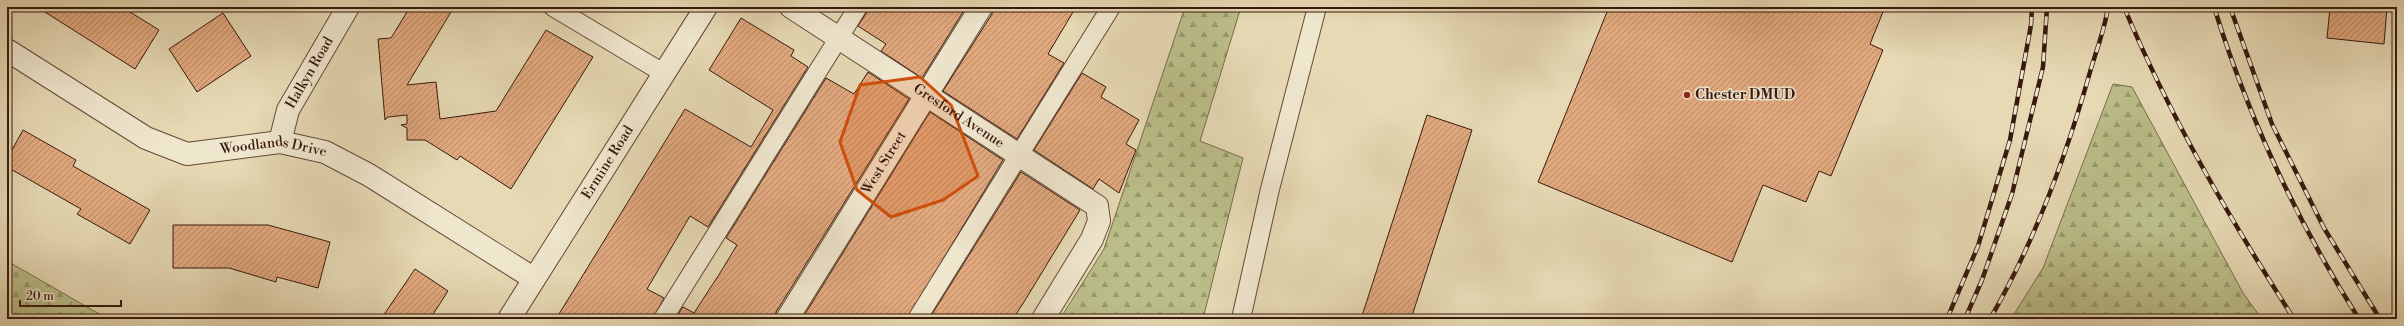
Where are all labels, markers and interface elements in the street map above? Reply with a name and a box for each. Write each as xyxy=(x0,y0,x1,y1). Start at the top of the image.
street label: Halkyn Road xyxy=(282,34,338,112)
street label: Gresford Avenue xyxy=(910,80,1008,152)
place label: Chester DMUD xyxy=(1695,86,1795,104)
marker: Chester DMUD xyxy=(1682,90,1692,100)
street label: Ermine Road xyxy=(578,122,638,203)
street label: West Street xyxy=(857,128,911,199)
street label: Woodlands Drive xyxy=(218,133,328,161)
scale bar xyxy=(20,282,121,308)
text: 20 m xyxy=(26,289,54,304)

